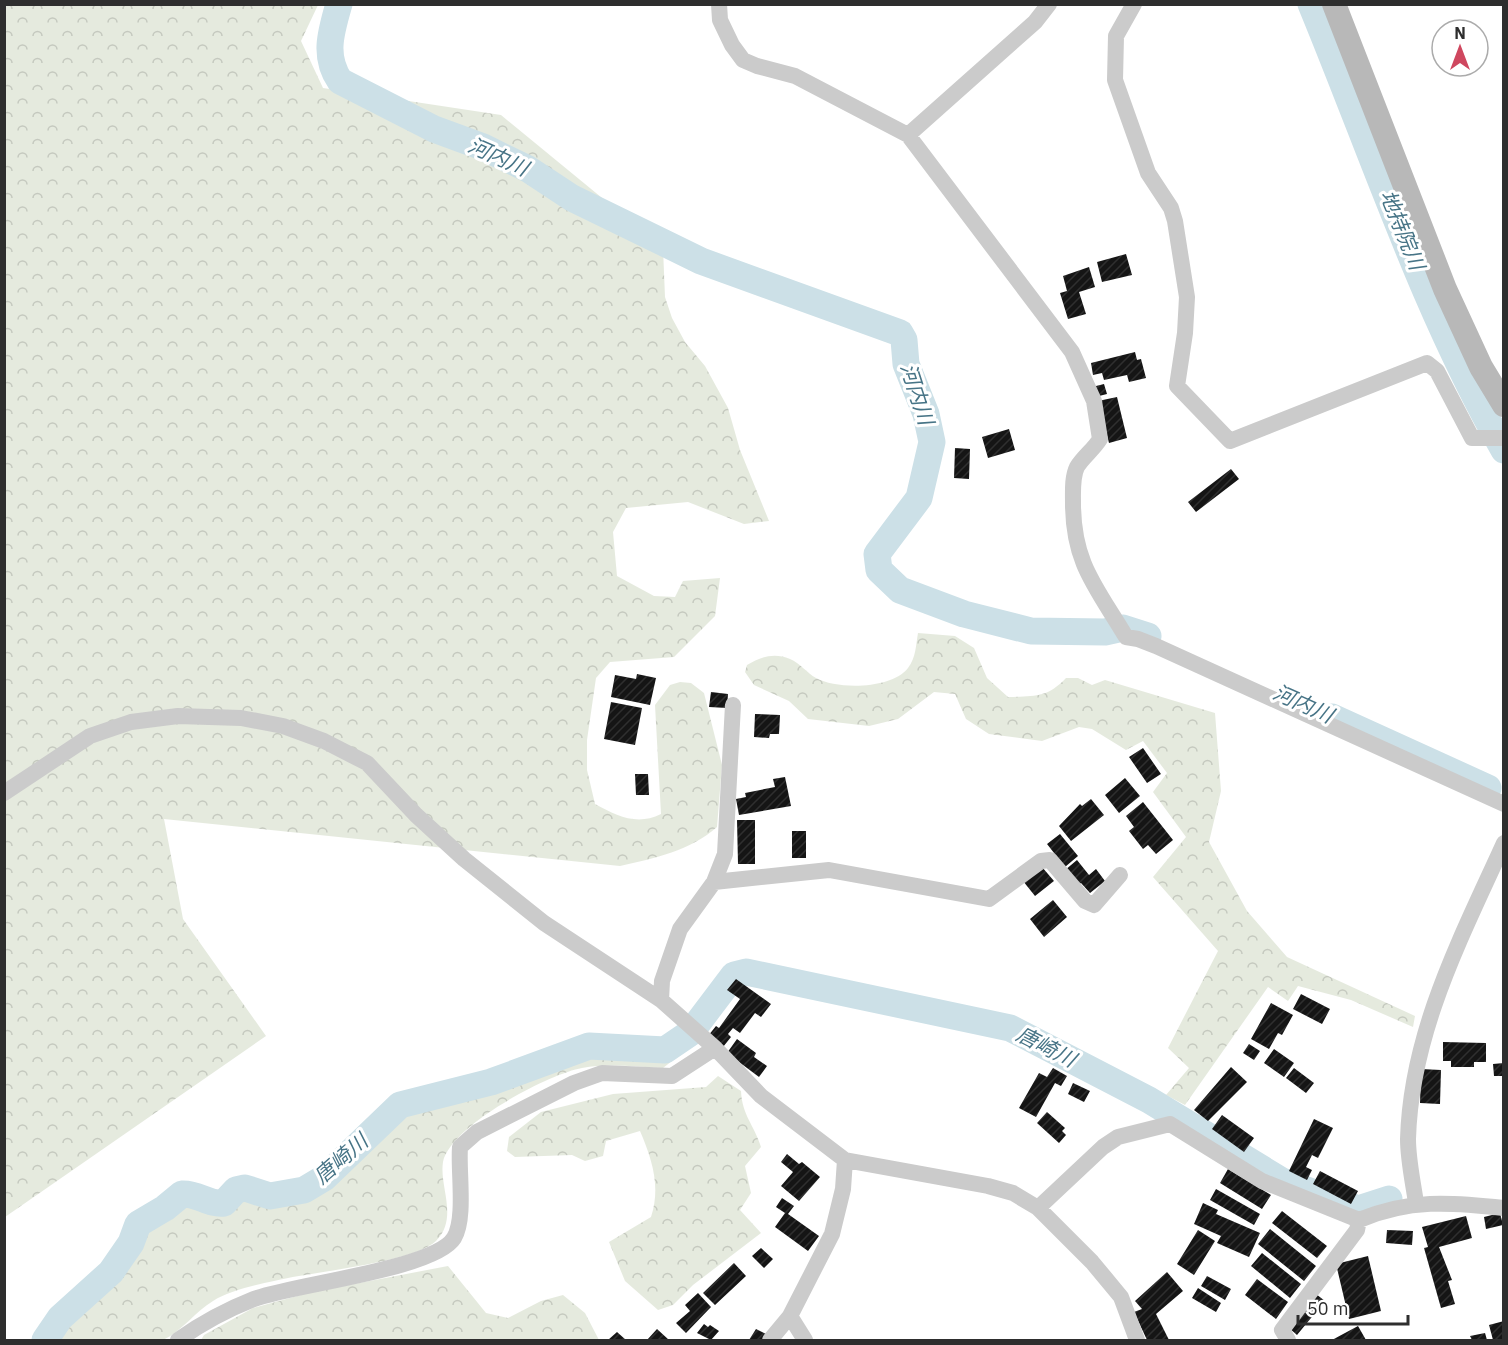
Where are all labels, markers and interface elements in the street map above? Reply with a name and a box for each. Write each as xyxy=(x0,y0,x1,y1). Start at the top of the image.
north arrow xyxy=(1430,18,1490,78)
text: N xyxy=(1454,23,1466,43)
water label: 河内川 xyxy=(464,130,535,183)
water label: 地持院川 xyxy=(1374,185,1432,276)
water label: 河内川 xyxy=(895,359,942,430)
water label: 河内川 xyxy=(1269,677,1340,730)
water label: 唐崎川 xyxy=(1012,1019,1083,1074)
water label: 唐崎川 xyxy=(307,1126,375,1189)
scale bar xyxy=(1298,1288,1408,1326)
text: 50 m xyxy=(1307,1297,1349,1320)

